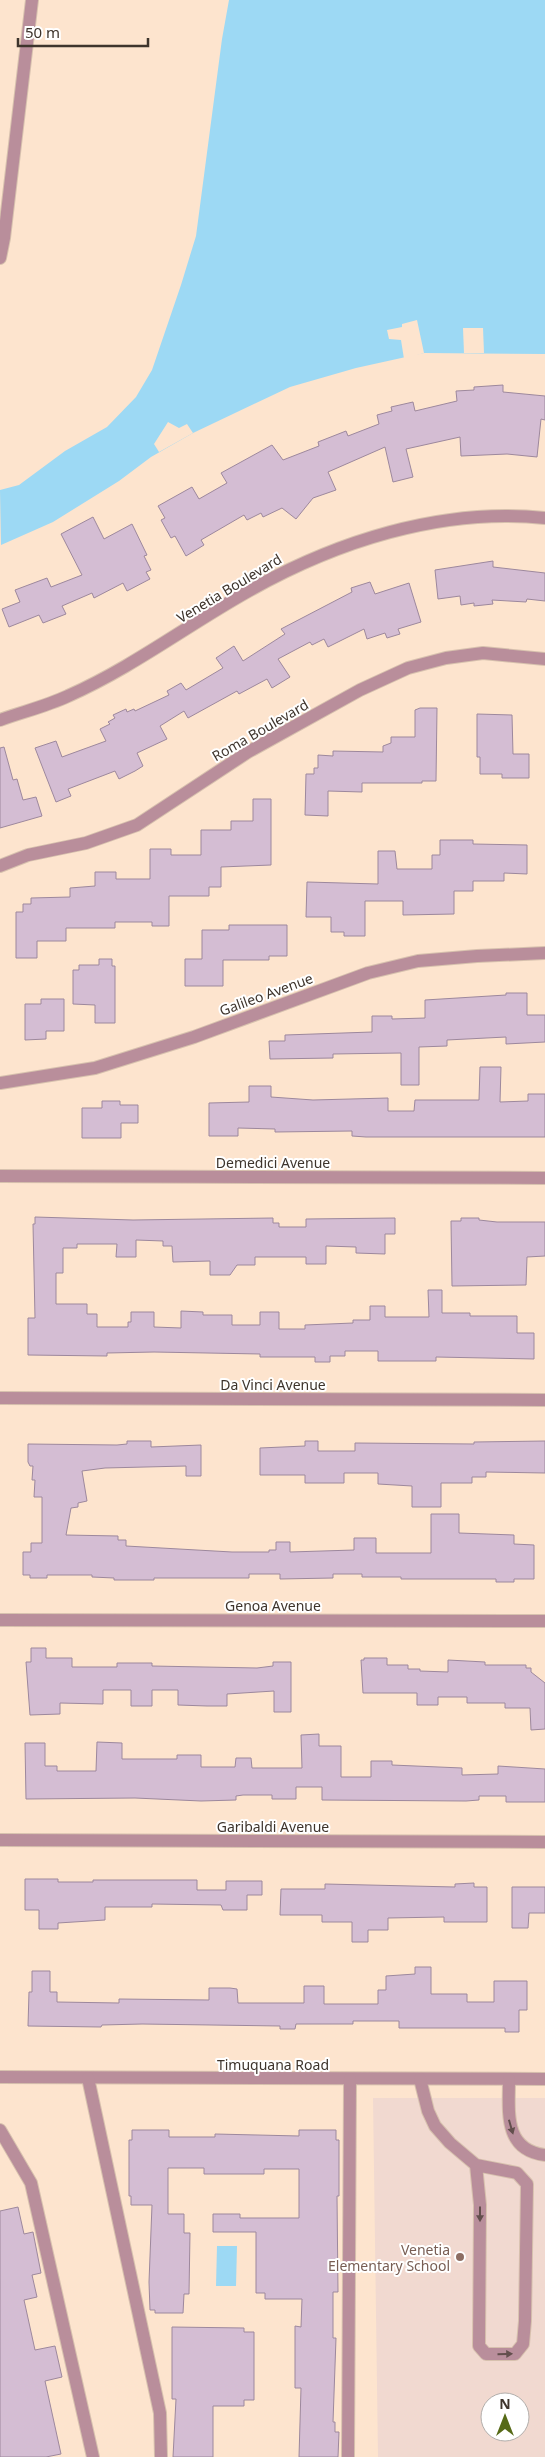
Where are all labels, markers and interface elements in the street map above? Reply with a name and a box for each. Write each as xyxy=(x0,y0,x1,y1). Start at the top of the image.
scale bar xyxy=(18,15,148,47)
text: 50 m xyxy=(25,22,60,42)
street label: Venetia Boulevard xyxy=(173,549,285,627)
street label: Roma Boulevard xyxy=(208,695,312,765)
street label: Galileo Avenue xyxy=(217,968,315,1020)
street label: Demedici Avenue xyxy=(216,1153,330,1172)
street label: Da Vinci Avenue xyxy=(220,1375,326,1394)
street label: Genoa Avenue xyxy=(225,1596,321,1615)
street label: Garibaldi Avenue xyxy=(217,1817,329,1836)
street label: Timuquana Road xyxy=(217,2055,329,2074)
one-way arrow xyxy=(508,2119,516,2134)
one-way arrow xyxy=(476,2206,484,2222)
place label: Venetia Elementary School xyxy=(328,2240,450,2275)
marker: Venetia Elementary School xyxy=(454,2251,466,2263)
one-way arrow xyxy=(498,2350,514,2358)
north arrow xyxy=(480,2392,530,2442)
text: N xyxy=(499,2394,511,2413)

